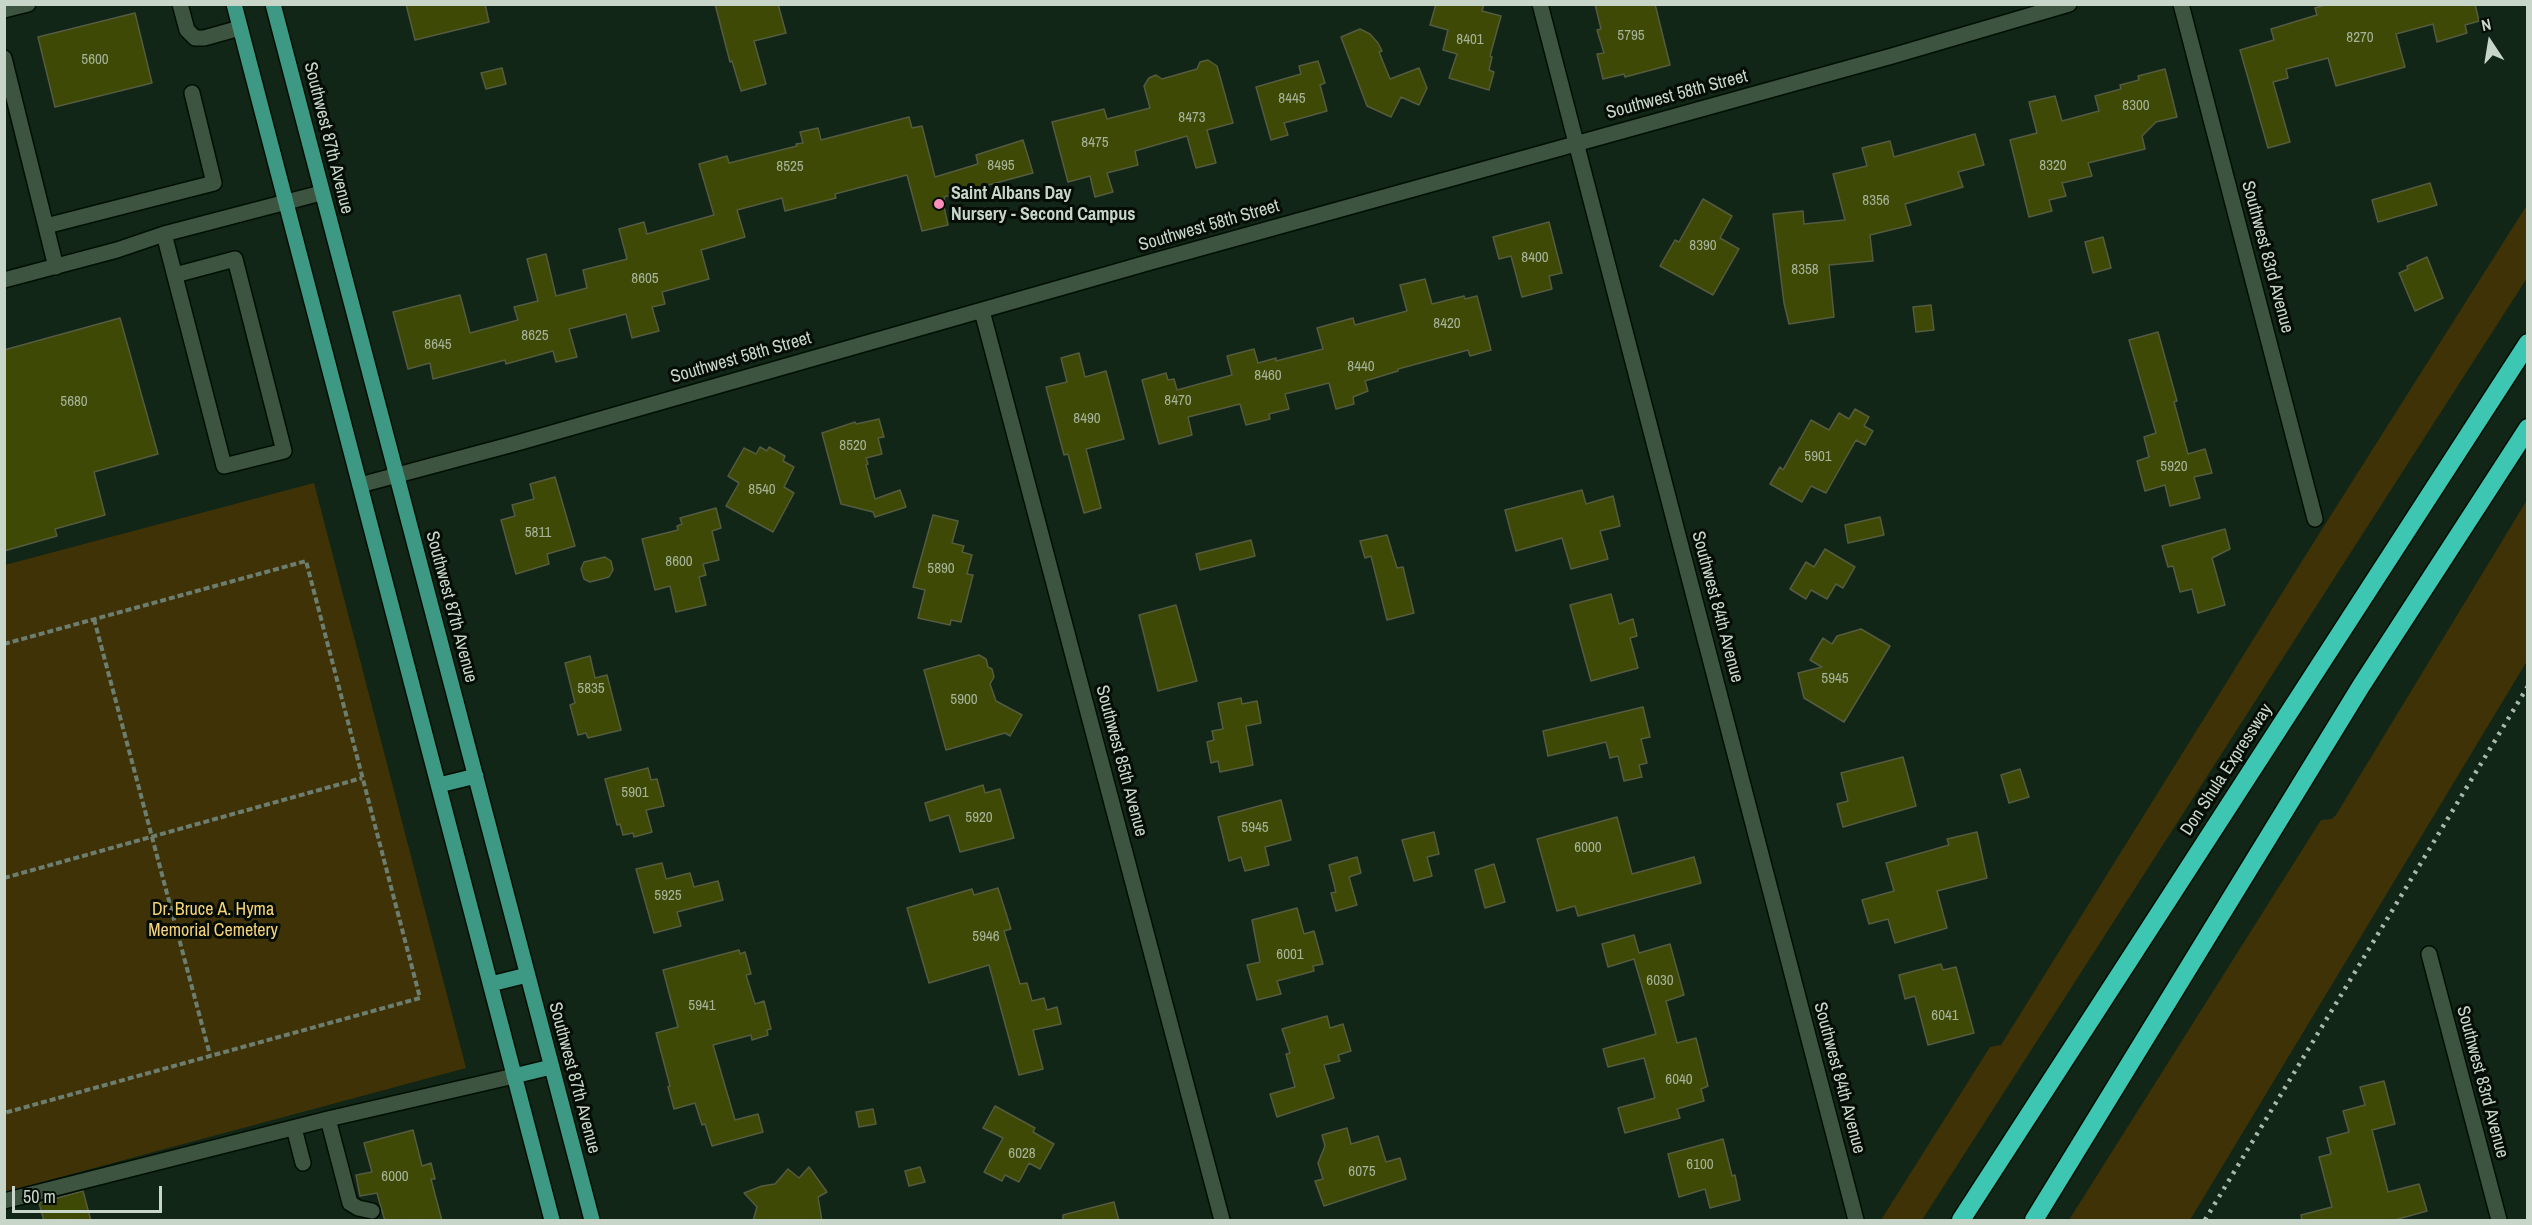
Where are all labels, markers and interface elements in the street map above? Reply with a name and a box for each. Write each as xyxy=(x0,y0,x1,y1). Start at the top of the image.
north arrow xyxy=(2460,12,2520,72)
text: N xyxy=(2479,13,2493,36)
house number: 5795 xyxy=(1617,27,1645,45)
house number: 8270 xyxy=(2346,29,2374,47)
house number: 8401 xyxy=(1456,31,1484,49)
house number: 5600 xyxy=(81,51,109,69)
street label: Southwest 87th Avenue xyxy=(299,60,357,216)
street label: Southwest 58th Street xyxy=(1604,66,1750,124)
house number: 8445 xyxy=(1278,90,1306,108)
house number: 8300 xyxy=(2122,97,2150,115)
house number: 8473 xyxy=(1178,109,1206,127)
house number: 8475 xyxy=(1081,134,1109,152)
house number: 8495 xyxy=(987,157,1015,175)
house number: 8320 xyxy=(2039,157,2067,175)
house number: 8525 xyxy=(776,158,804,176)
street label: Southwest 83rd Avenue xyxy=(2236,179,2298,335)
place label: Saint Albans Day Nursery - Second Campus xyxy=(951,183,1136,226)
house number: 8356 xyxy=(1862,192,1890,210)
street label: Southwest 58th Street xyxy=(1136,196,1282,256)
marker: Saint Albans Day Nursery - Second Campus xyxy=(932,197,946,211)
house number: 8390 xyxy=(1689,237,1717,255)
house number: 8400 xyxy=(1521,249,1549,267)
house number: 8358 xyxy=(1791,261,1819,279)
house number: 8605 xyxy=(631,270,659,288)
house number: 8420 xyxy=(1433,315,1461,333)
house number: 8625 xyxy=(521,327,549,345)
street label: Southwest 58th Street xyxy=(668,328,814,388)
house number: 8645 xyxy=(424,336,452,354)
house number: 8440 xyxy=(1347,358,1375,376)
house number: 8460 xyxy=(1254,367,1282,385)
house number: 8470 xyxy=(1164,392,1192,410)
house number: 5680 xyxy=(60,393,88,411)
house number: 8490 xyxy=(1073,410,1101,428)
house number: 8520 xyxy=(839,437,867,455)
house number: 5901 xyxy=(1804,448,1832,466)
house number: 5920 xyxy=(2160,458,2188,476)
house number: 8540 xyxy=(748,481,776,499)
house number: 5811 xyxy=(525,524,551,542)
street label: Southwest 87th Avenue xyxy=(420,529,482,685)
street label: Southwest 84th Avenue xyxy=(1686,529,1748,685)
house number: 8600 xyxy=(665,553,693,571)
house number: 5890 xyxy=(927,560,955,578)
house number: 5945 xyxy=(1821,670,1849,688)
house number: 5835 xyxy=(577,680,605,698)
street label: Southwest 85th Avenue xyxy=(1090,683,1152,839)
house number: 5900 xyxy=(950,691,978,709)
street label: Don Shula Expressway xyxy=(2176,700,2278,840)
house number: 5901 xyxy=(621,784,649,802)
house number: 5920 xyxy=(965,809,993,827)
house number: 5945 xyxy=(1241,819,1269,837)
house number: 6000 xyxy=(1574,839,1602,857)
house number: 5925 xyxy=(654,887,682,905)
park label: Dr. Bruce A. Hyma Memorial Cemetery xyxy=(148,899,278,942)
house number: 5946 xyxy=(972,928,1000,946)
house number: 6001 xyxy=(1276,946,1304,964)
house number: 6030 xyxy=(1646,972,1674,990)
house number: 5941 xyxy=(688,997,716,1015)
street label: Southwest 87th Avenue xyxy=(543,1000,605,1156)
street label: Southwest 84th Avenue xyxy=(1808,1000,1870,1156)
street label: Southwest 83rd Avenue xyxy=(2451,1004,2513,1160)
house number: 6041 xyxy=(1931,1007,1959,1025)
house number: 6040 xyxy=(1665,1071,1693,1089)
house number: 6028 xyxy=(1008,1145,1036,1163)
house number: 6100 xyxy=(1686,1156,1714,1174)
house number: 6075 xyxy=(1348,1163,1376,1181)
house number: 6000 xyxy=(381,1168,409,1186)
scale bar xyxy=(15,1174,165,1212)
text: 50 m xyxy=(23,1184,56,1209)

